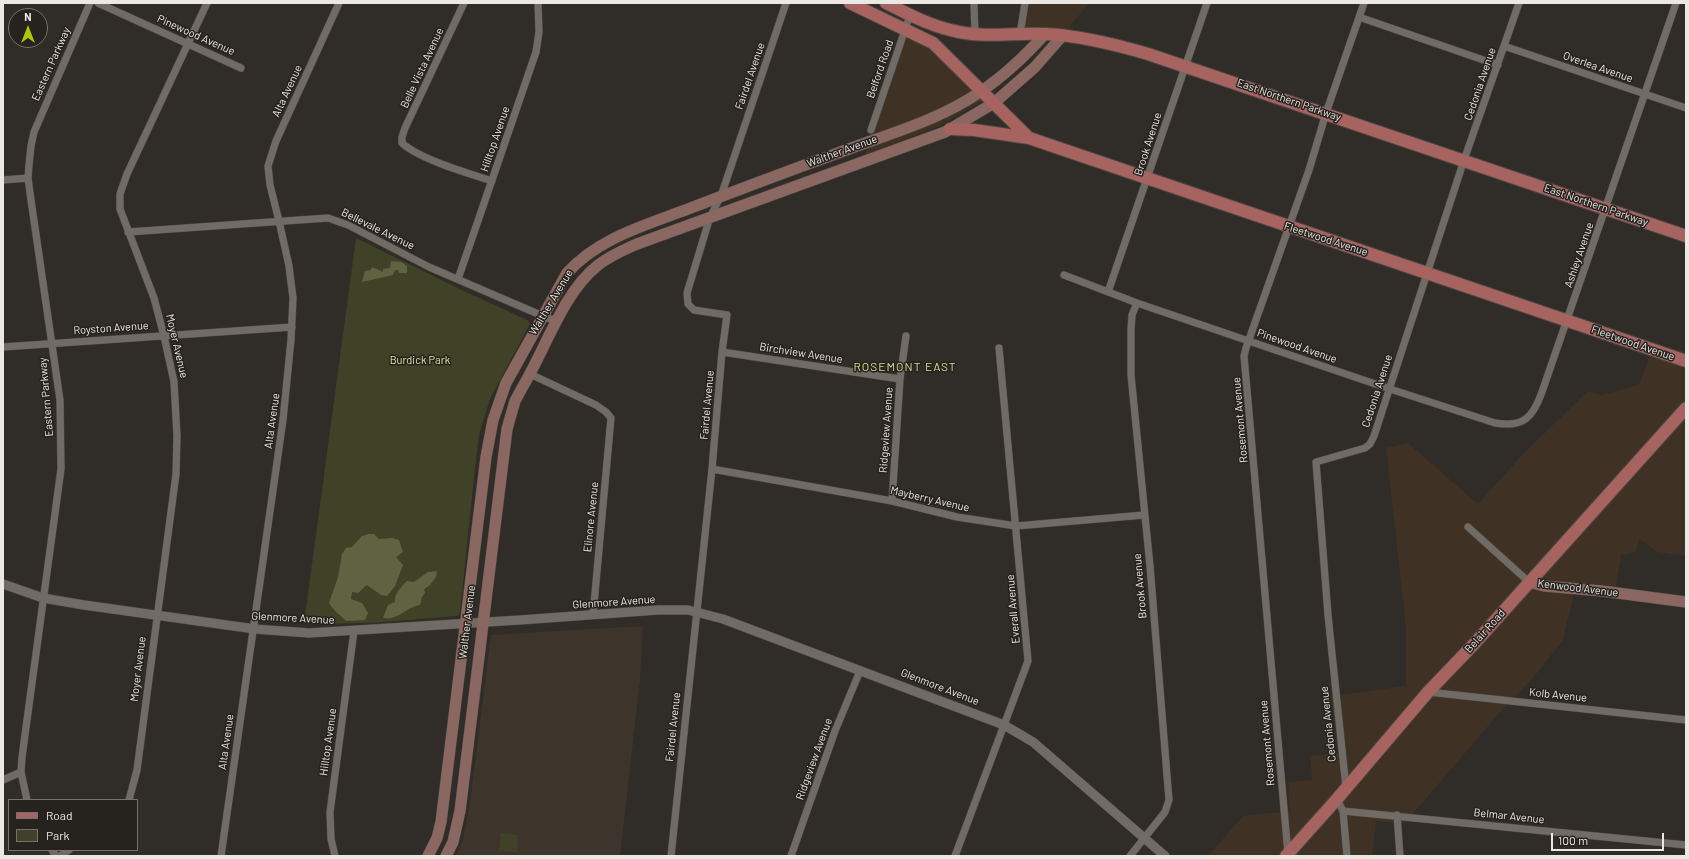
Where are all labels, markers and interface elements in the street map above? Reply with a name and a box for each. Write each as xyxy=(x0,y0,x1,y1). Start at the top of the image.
north arrow xyxy=(8,8,48,48)
text: N xyxy=(24,10,32,23)
street label: Pinewood Avenue xyxy=(155,12,237,58)
street label: Eastern Parkway xyxy=(29,25,73,103)
street label: Belle Vista Avenue xyxy=(398,26,446,110)
street label: Belford Road xyxy=(864,38,896,100)
street label: Fairdel Avenue xyxy=(732,41,768,111)
street label: Cedonia Avenue xyxy=(1461,46,1499,122)
street label: Overlea Avenue xyxy=(1561,49,1635,85)
street label: Alta Avenue xyxy=(269,63,305,119)
street label: East Northern Parkway xyxy=(1235,76,1343,124)
street label: Hilltop Avenue xyxy=(478,105,512,173)
street label: Brook Avenue xyxy=(1132,111,1164,177)
street label: Walther Avenue xyxy=(805,132,879,170)
street label: East Northern Parkway xyxy=(1542,181,1650,229)
street label: Bellevale Avenue xyxy=(339,206,417,252)
street label: Fleetwood Avenue xyxy=(1282,219,1370,259)
street label: Ashley Avenue xyxy=(1562,221,1596,289)
street label: Walther Avenue xyxy=(526,267,576,337)
street label: Moyer Avenue xyxy=(163,313,191,379)
street label: Royston Avenue xyxy=(73,319,149,337)
street label: Fleetwood Avenue xyxy=(1590,323,1676,363)
street label: Pinewood Avenue xyxy=(1255,326,1339,366)
street label: Birchview Avenue xyxy=(758,340,844,366)
park label: Burdick Park xyxy=(390,353,450,367)
street label: Cedonia Avenue xyxy=(1359,353,1395,429)
street label: Eastern Parkway xyxy=(36,357,56,437)
district label: ROSEMONT EAST xyxy=(853,360,957,374)
street label: Fairdel Avenue xyxy=(697,370,717,440)
street label: Rosemont Avenue xyxy=(1230,377,1250,463)
street label: Ridgeview Avenue xyxy=(876,387,896,473)
street label: Alta Avenue xyxy=(262,392,282,450)
street label: Elinore Avenue xyxy=(581,481,601,553)
street label: Mayberry Avenue xyxy=(889,483,971,515)
street label: Brook Avenue xyxy=(1131,553,1149,619)
street label: Everall Avenue xyxy=(1003,574,1023,644)
street label: Kenwood Avenue xyxy=(1537,577,1619,599)
street label: Walther Avenue xyxy=(456,584,478,660)
street label: Glenmore Avenue xyxy=(572,593,656,611)
street label: Belair Road xyxy=(1462,606,1508,656)
street label: Glenmore Avenue xyxy=(251,609,335,627)
street label: Moyer Avenue xyxy=(127,636,149,702)
street label: Glenmore Avenue xyxy=(899,666,981,708)
street label: Cedonia Avenue xyxy=(1317,685,1339,763)
street label: Kolb Avenue xyxy=(1528,685,1588,705)
street label: Fairdel Avenue xyxy=(663,692,683,762)
street label: Rosemont Avenue xyxy=(1257,700,1277,786)
street label: Hilltop Avenue xyxy=(317,707,339,777)
street label: Alta Avenue xyxy=(216,713,236,771)
street label: Ridgeview Avenue xyxy=(793,716,835,802)
legend xyxy=(8,799,138,851)
street label: Belmar Avenue xyxy=(1473,806,1545,826)
text: Road xyxy=(46,808,73,822)
scale bar xyxy=(1553,825,1666,851)
text: Park xyxy=(46,828,70,842)
text: 100 m xyxy=(1558,833,1588,847)

